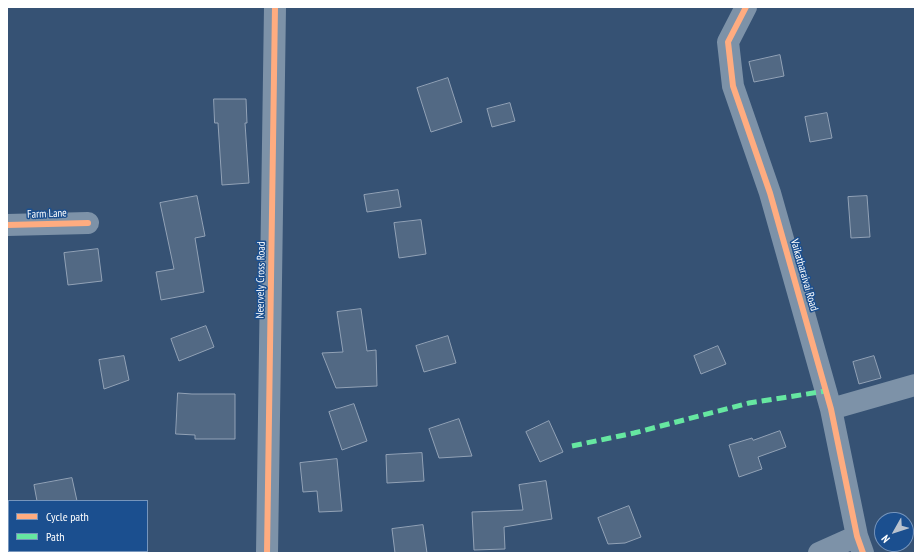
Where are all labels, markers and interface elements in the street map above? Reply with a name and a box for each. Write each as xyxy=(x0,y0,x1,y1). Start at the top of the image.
street label: Farm Lane xyxy=(27,207,67,221)
street label: Vaikatharaivai Road xyxy=(787,237,821,313)
street label: Neervely Cross Road xyxy=(254,241,268,319)
legend xyxy=(8,500,148,552)
text: Cycle path xyxy=(46,509,89,524)
north arrow xyxy=(874,512,914,552)
text: Path xyxy=(46,529,64,544)
text: N xyxy=(878,532,893,546)

